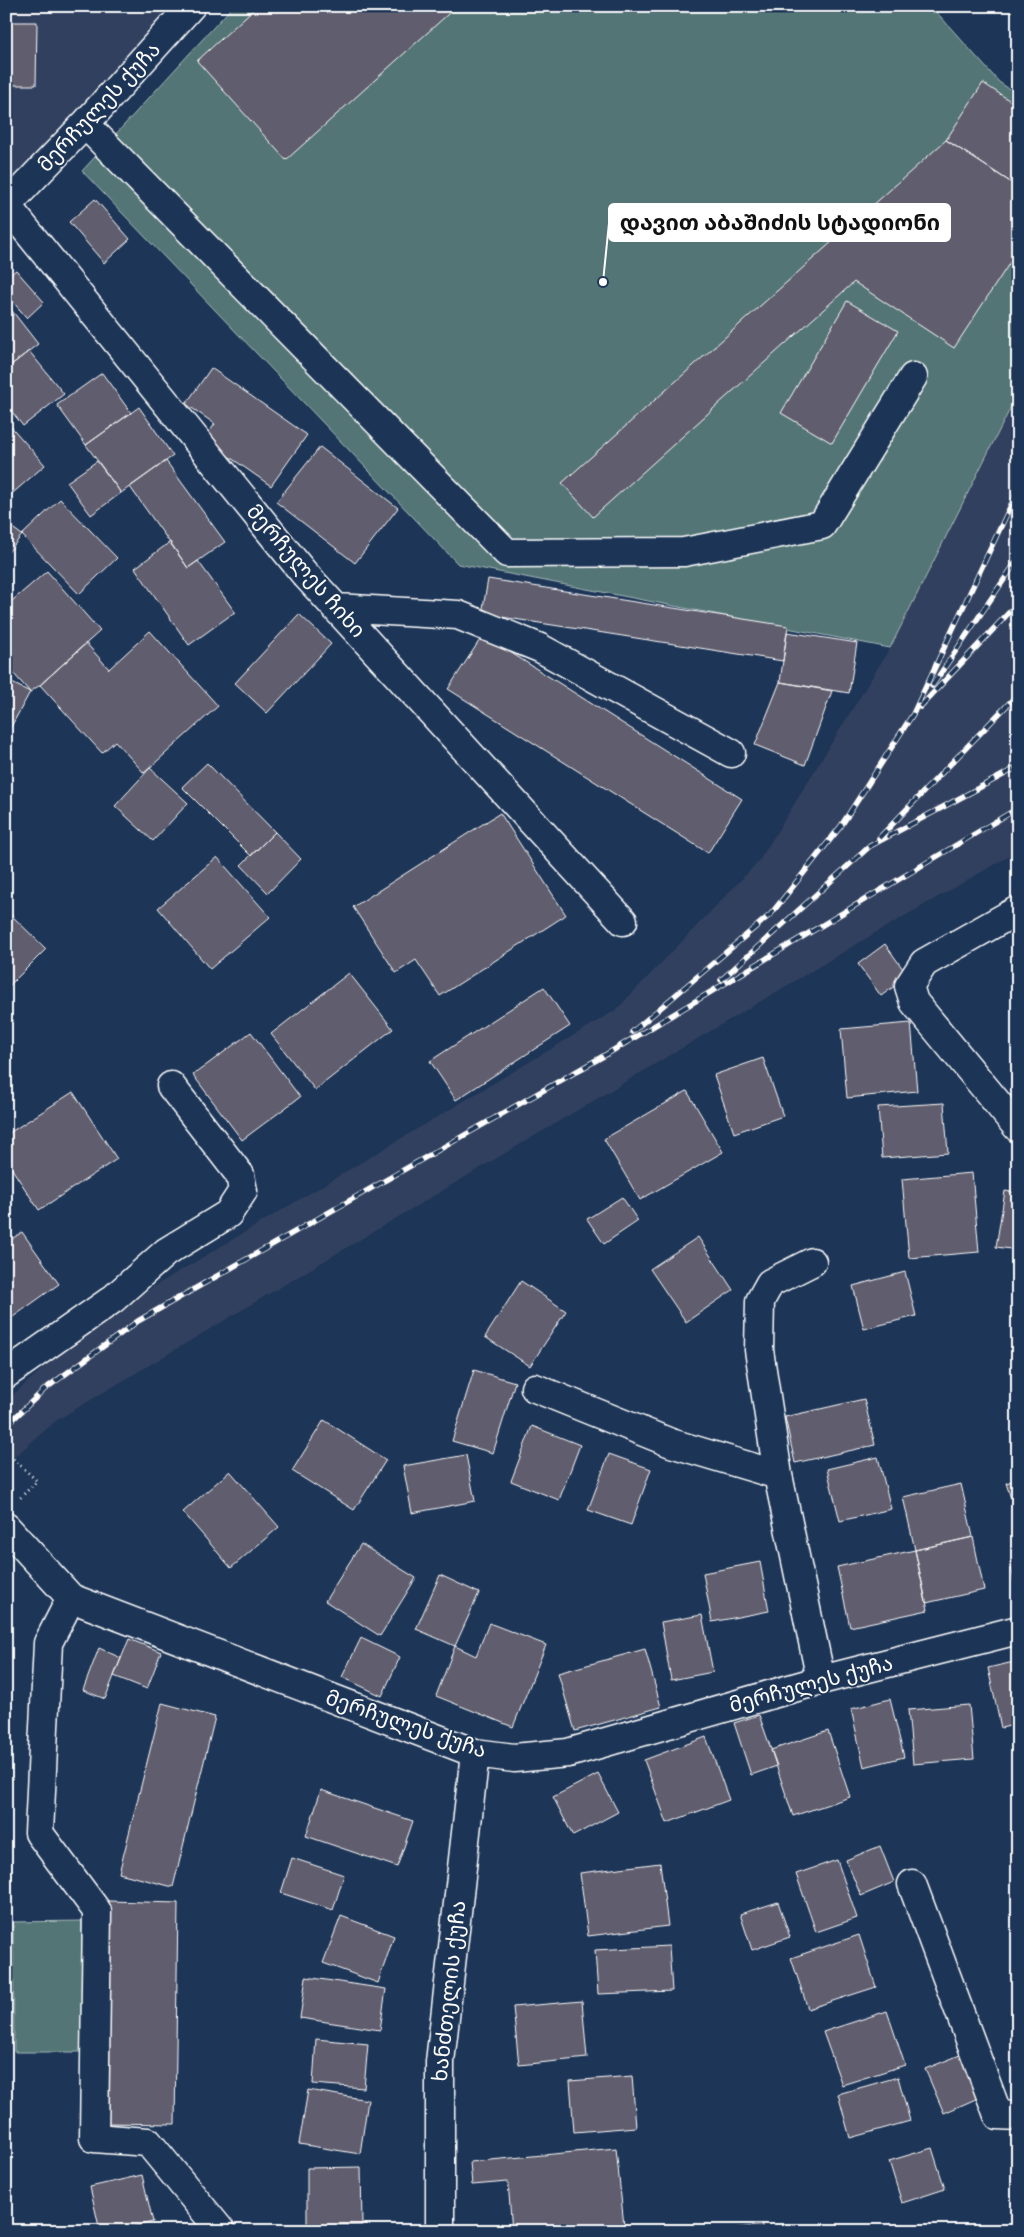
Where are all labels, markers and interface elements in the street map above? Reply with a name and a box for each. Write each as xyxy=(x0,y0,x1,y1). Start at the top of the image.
street label: მერჩულეს ქუჩა xyxy=(32,37,166,177)
callout: დავით აბაშიძის სტადიონი xyxy=(609,204,950,241)
text: დავით აბაშიძის სტადიონი xyxy=(620,209,940,237)
street label: მერჩულეს ჩიხი xyxy=(241,499,371,643)
street label: მერჩულეს ქუჩა xyxy=(726,1650,896,1718)
street label: მერჩულეს ქუჩა xyxy=(322,1684,490,1764)
street label: ხანძთელის ქუჩა xyxy=(427,1899,471,2083)

